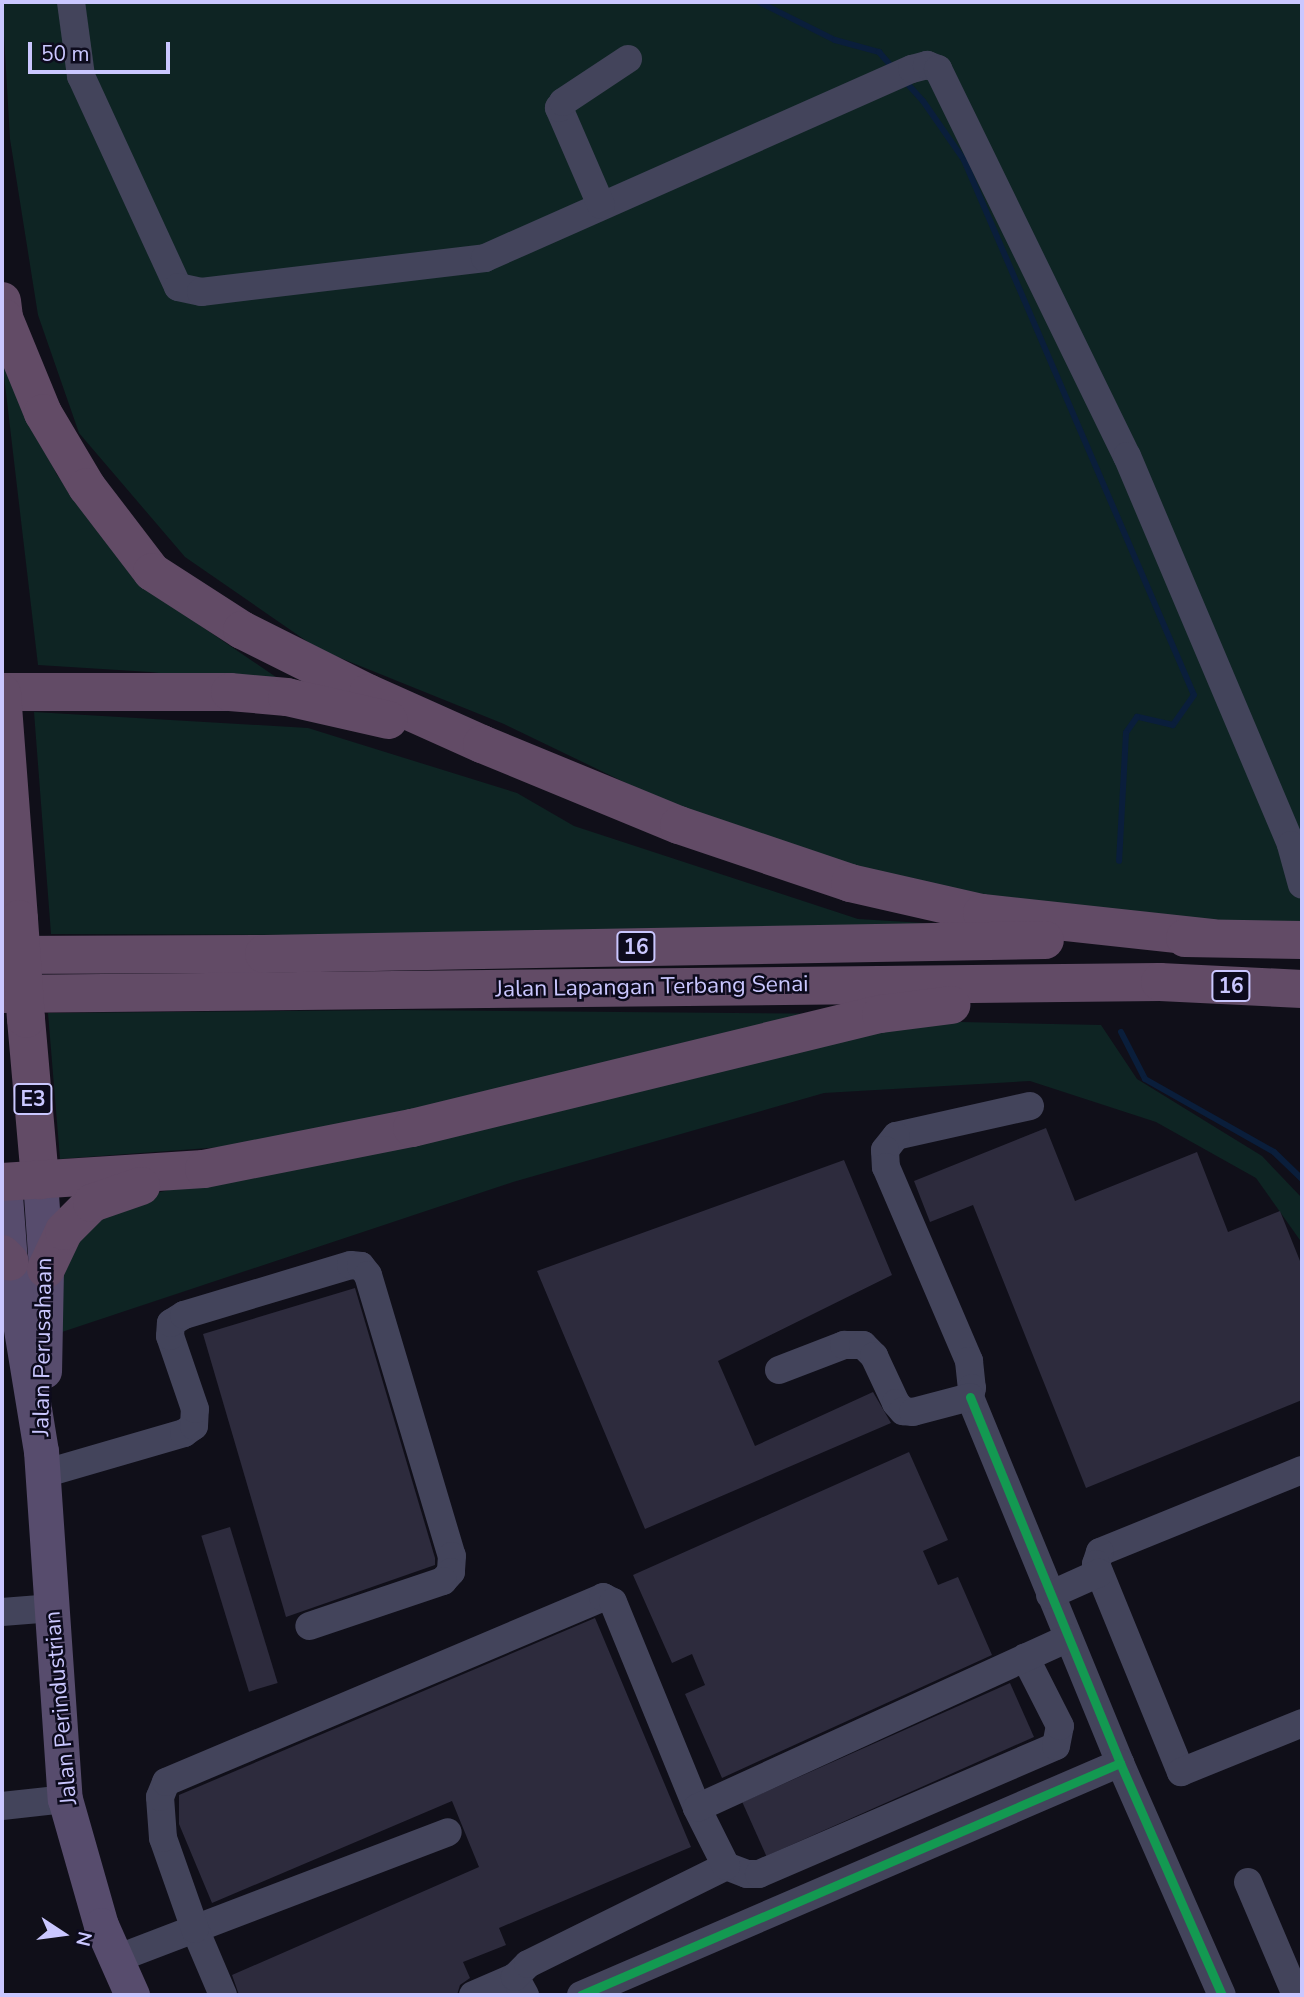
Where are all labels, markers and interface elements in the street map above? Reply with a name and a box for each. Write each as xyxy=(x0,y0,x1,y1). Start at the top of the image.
scale bar xyxy=(32,28,173,72)
text: 50 m xyxy=(41,40,90,68)
road number: 16 xyxy=(615,930,657,964)
road number: 16 xyxy=(1210,968,1252,1004)
street label: Jalan Lapangan Terbang Senai xyxy=(495,970,809,1004)
road number: E3 xyxy=(12,1082,54,1116)
street label: Jalan Perusahaan xyxy=(28,1257,58,1437)
street label: Jalan Perindustrian xyxy=(39,1610,83,1806)
north arrow xyxy=(28,1899,98,1969)
text: N xyxy=(69,1929,98,1949)

